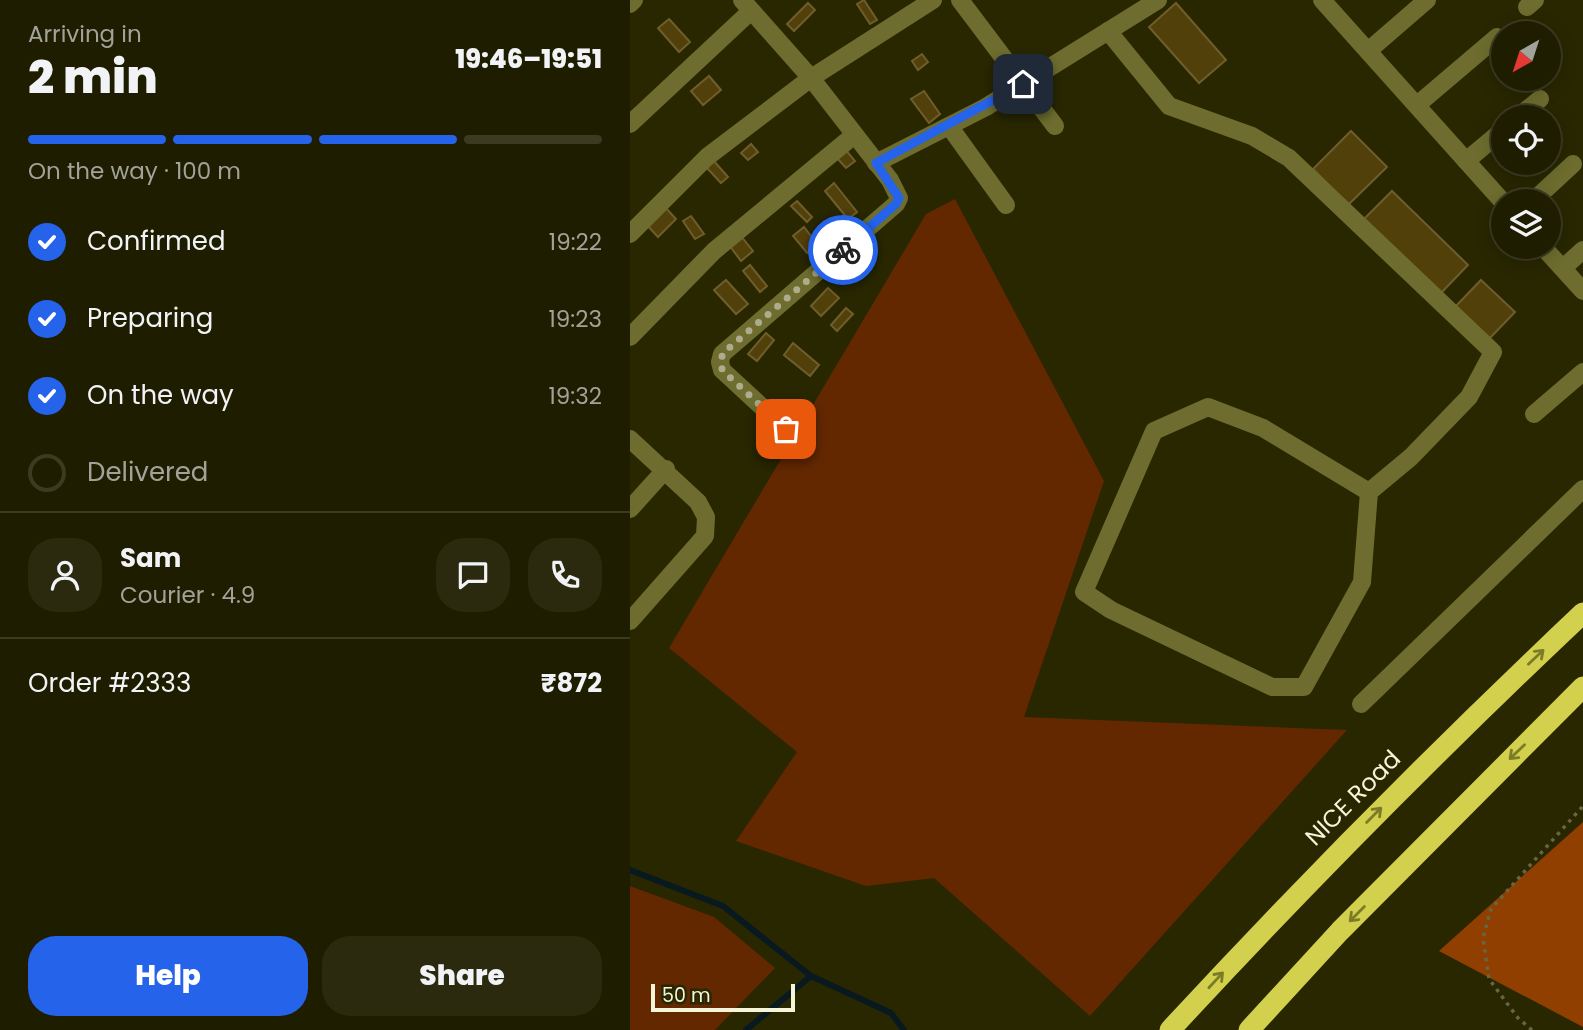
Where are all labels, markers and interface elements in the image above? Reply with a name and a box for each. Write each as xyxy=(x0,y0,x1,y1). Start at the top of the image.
text: Arriving in xyxy=(28,18,142,50)
north arrow xyxy=(1491,21,1561,91)
map controls xyxy=(1491,21,1561,259)
text: 19:46–19:51 xyxy=(455,41,602,77)
text: 2 min xyxy=(28,45,158,109)
pin xyxy=(993,54,1053,114)
icon: home xyxy=(1004,65,1042,103)
button: locate xyxy=(1491,105,1561,175)
text: On the way · 100 m xyxy=(28,155,241,187)
button: layers xyxy=(1491,189,1561,259)
courier xyxy=(808,215,878,285)
icon: check xyxy=(28,223,66,261)
text: Confirmed xyxy=(87,223,225,259)
text: 19:22 xyxy=(549,226,602,258)
icon: bike xyxy=(824,231,862,269)
icon: check xyxy=(28,300,66,338)
text: Preparing xyxy=(87,300,213,336)
text: 19:23 xyxy=(548,303,602,335)
icon: check xyxy=(28,377,66,415)
text: On the way xyxy=(87,377,234,413)
text: 19:32 xyxy=(548,380,602,412)
pin xyxy=(756,399,816,459)
icon: bag xyxy=(767,410,805,448)
text: Delivered xyxy=(87,454,208,490)
button: person xyxy=(28,538,102,612)
button: chat xyxy=(436,538,510,612)
button: phone xyxy=(528,538,602,612)
text: Sam xyxy=(120,540,181,576)
text: Courier · 4.9 xyxy=(120,579,255,611)
one-way arrow xyxy=(1528,648,1545,665)
text: Order #2333 xyxy=(28,665,191,701)
text: ₹872 xyxy=(541,665,602,701)
street label: NICE Road xyxy=(1298,743,1408,853)
one-way arrow xyxy=(1509,744,1526,761)
one-way arrow xyxy=(1365,807,1382,824)
one-way arrow xyxy=(1348,905,1365,922)
button: Help xyxy=(28,936,308,1016)
button: Share xyxy=(322,936,602,1016)
one-way arrow xyxy=(1208,972,1225,989)
scale bar xyxy=(651,981,794,1013)
text: 50 m xyxy=(662,982,711,1009)

